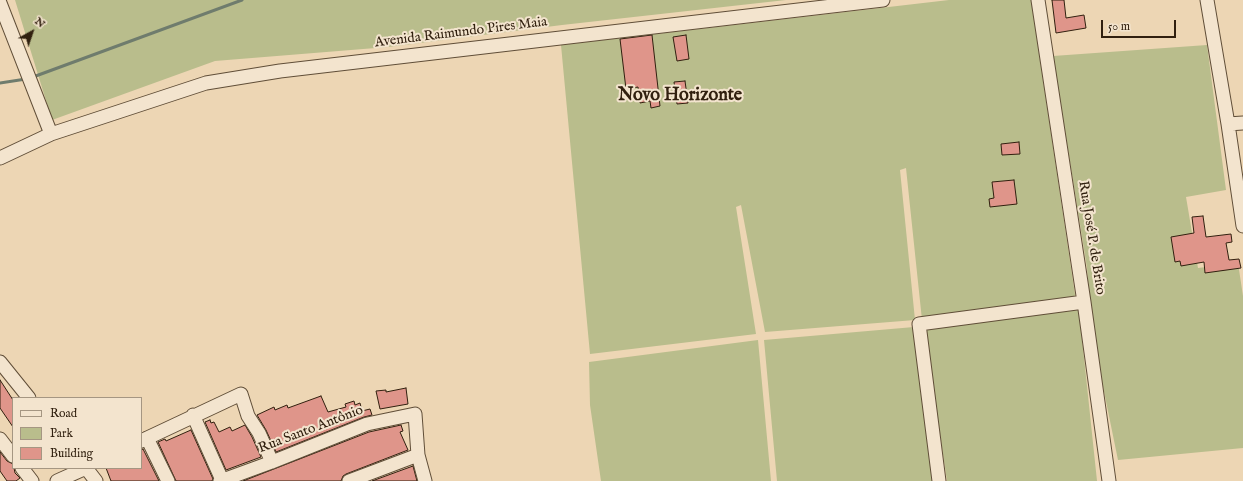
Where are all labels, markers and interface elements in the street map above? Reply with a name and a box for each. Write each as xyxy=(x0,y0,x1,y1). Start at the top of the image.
north arrow xyxy=(12,12,52,52)
scale bar xyxy=(1103,12,1178,38)
text: N xyxy=(32,14,48,31)
street label: Avenida Raimundo Pires Maia xyxy=(374,14,548,52)
text: 50 m xyxy=(1108,19,1130,34)
district label: Novo Horizonte xyxy=(618,85,742,107)
street label: Rua José P. de Brito xyxy=(1074,180,1108,296)
legend xyxy=(12,397,142,469)
street label: Rua Santo Antônio xyxy=(256,402,366,458)
text: Road xyxy=(50,406,77,421)
text: Park xyxy=(50,426,73,441)
text: Building xyxy=(50,446,93,461)

